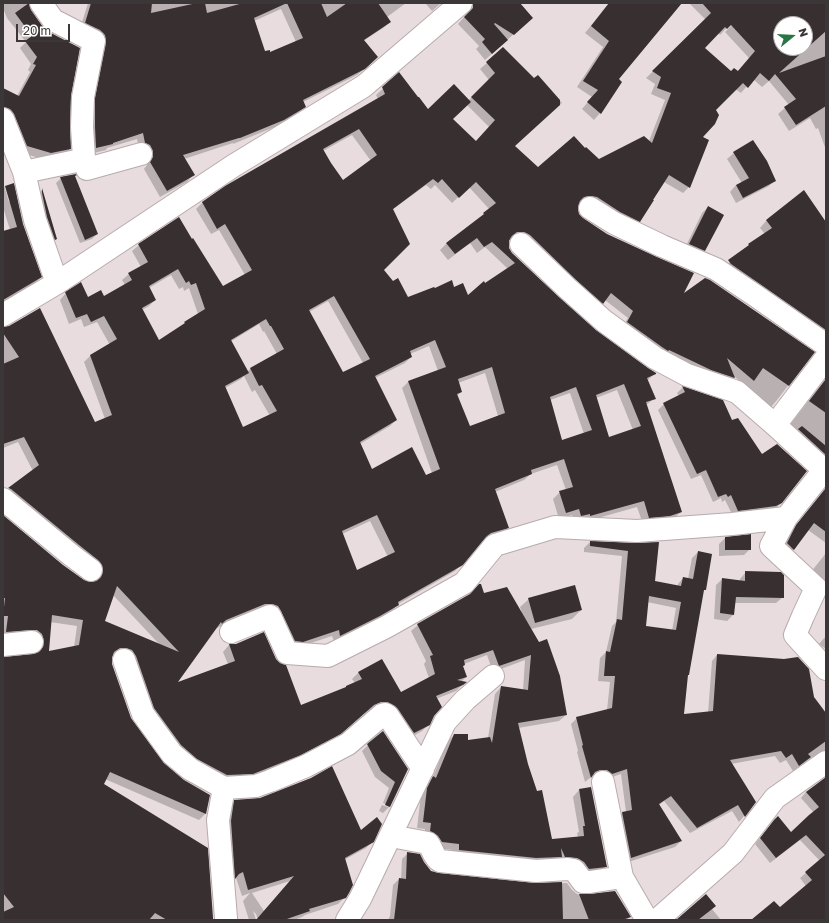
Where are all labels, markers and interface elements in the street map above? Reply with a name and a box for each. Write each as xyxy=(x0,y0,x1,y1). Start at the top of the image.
scale bar xyxy=(18,16,72,42)
north arrow xyxy=(773,16,813,56)
text: 20 m xyxy=(23,23,51,38)
text: N xyxy=(796,26,811,38)

